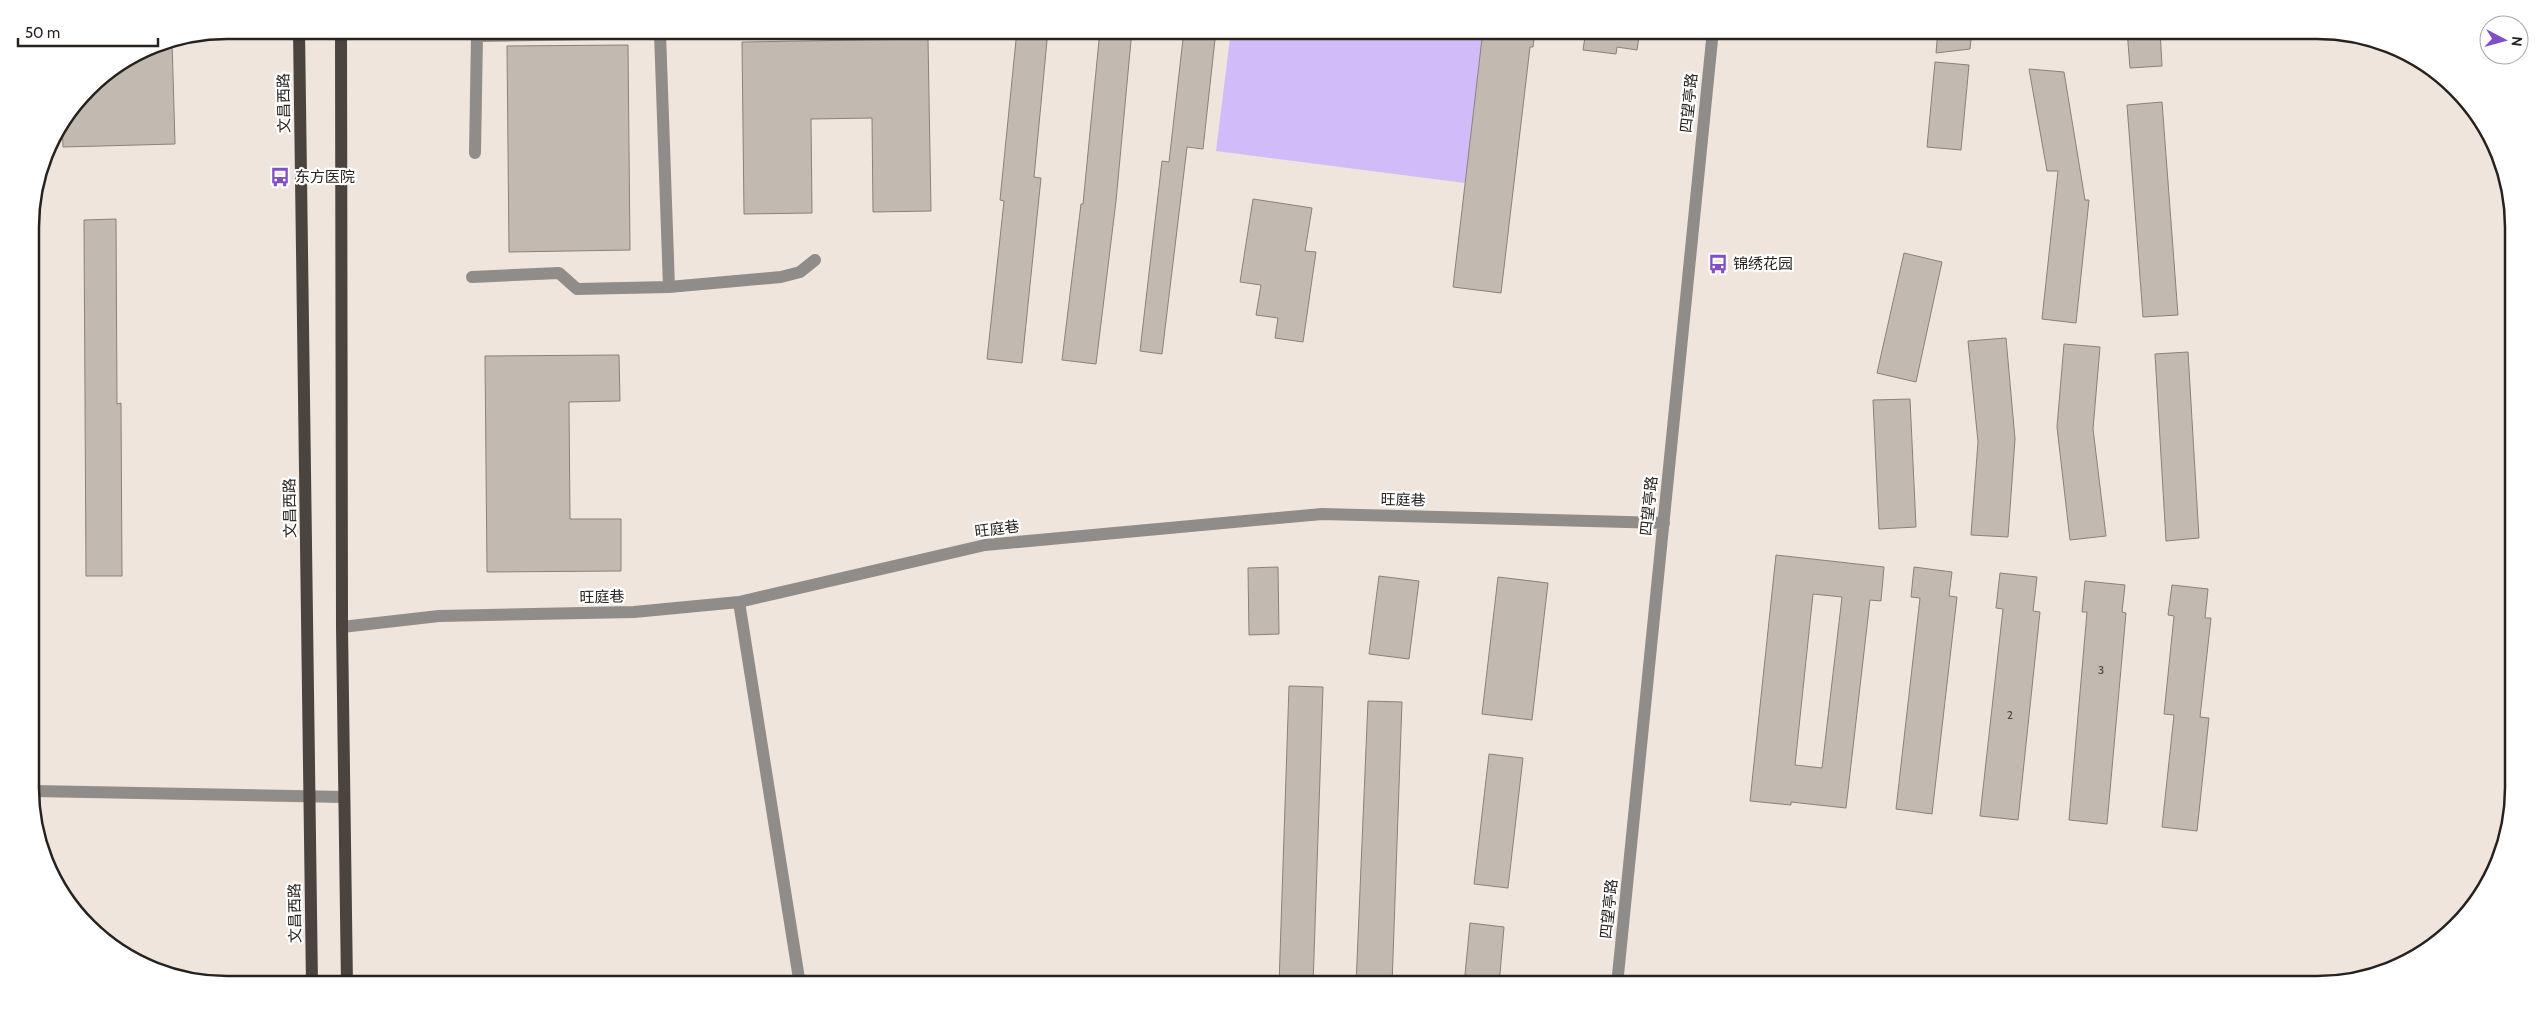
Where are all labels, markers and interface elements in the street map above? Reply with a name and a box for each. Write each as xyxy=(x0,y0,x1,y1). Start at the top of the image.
scale bar xyxy=(18,15,158,47)
north arrow xyxy=(2479,15,2529,65)
text: 50 m xyxy=(25,24,60,42)
text: N xyxy=(2507,35,2526,47)
street label: 四望亭路 xyxy=(1677,72,1701,134)
street label: 文昌西路 xyxy=(274,73,294,133)
bus stop icon: 东方医院 xyxy=(269,166,291,188)
place label: 东方医院 xyxy=(295,168,355,186)
bus stop icon: 锦绣花园 xyxy=(1707,253,1729,275)
place label: 锦绣花园 xyxy=(1733,255,1793,273)
street label: 四望亭路 xyxy=(1637,475,1661,537)
street label: 文昌西路 xyxy=(280,478,300,538)
street label: 旺庭巷 xyxy=(1380,491,1426,509)
street label: 旺庭巷 xyxy=(974,517,1020,541)
street label: 旺庭巷 xyxy=(579,588,625,606)
house number: 3 xyxy=(2098,662,2104,677)
house number: 2 xyxy=(2007,707,2013,722)
street label: 四望亭路 xyxy=(1597,878,1621,940)
street label: 文昌西路 xyxy=(285,883,305,943)

